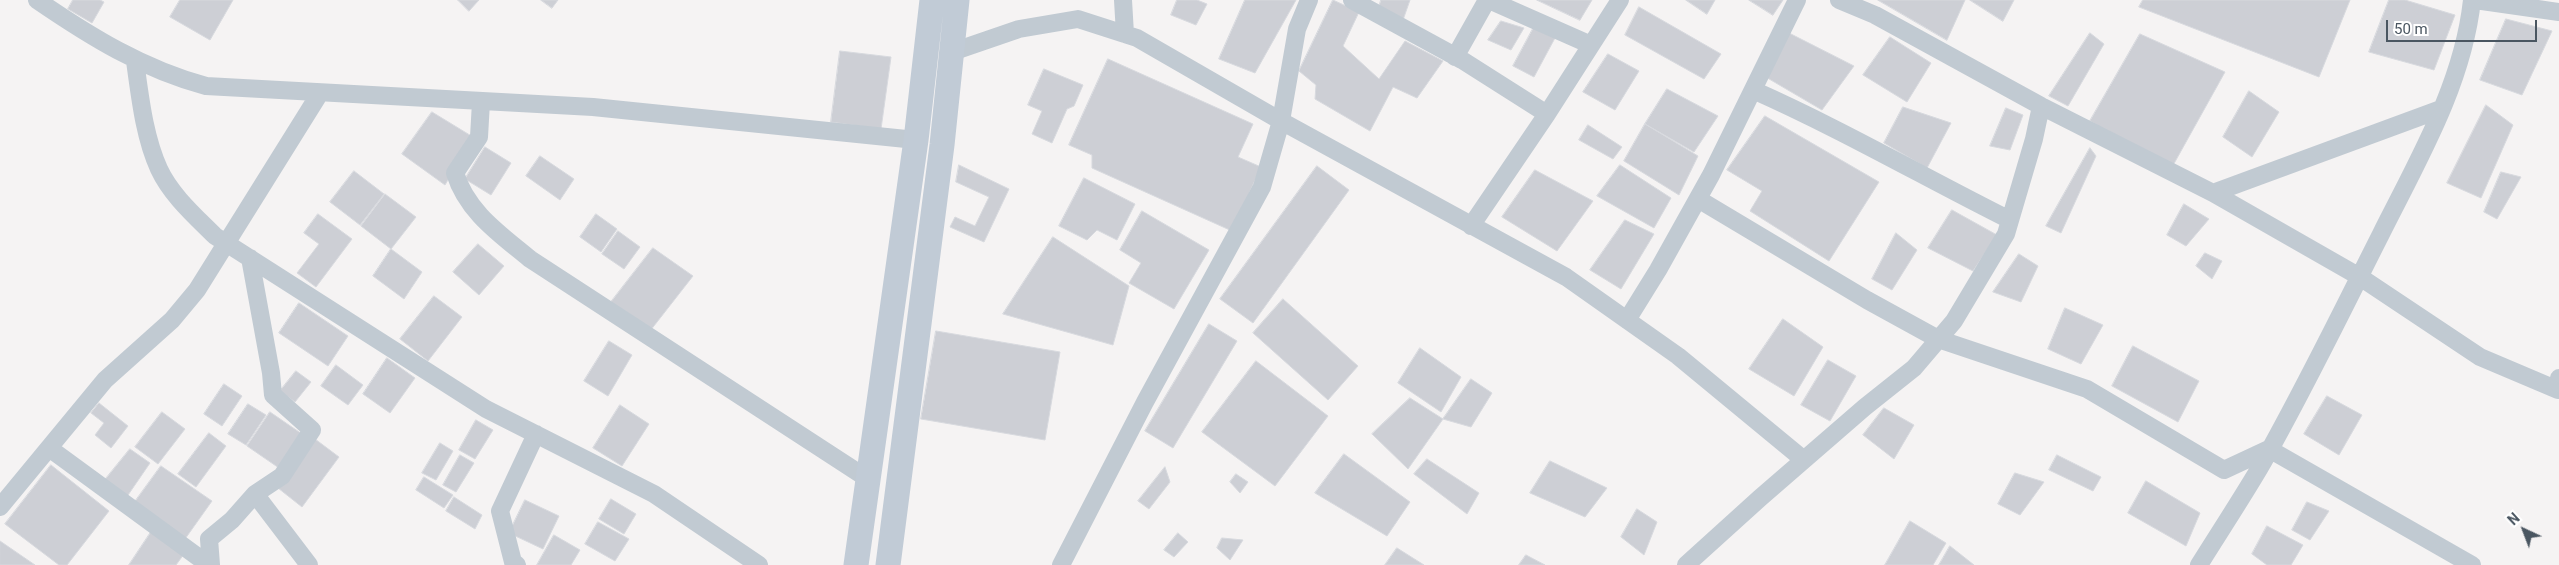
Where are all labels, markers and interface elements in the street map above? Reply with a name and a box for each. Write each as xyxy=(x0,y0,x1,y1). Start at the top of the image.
scale bar xyxy=(2389,10,2540,42)
text: 50 m xyxy=(2394,20,2428,38)
north arrow xyxy=(2499,505,2549,555)
text: N xyxy=(2505,510,2523,528)

